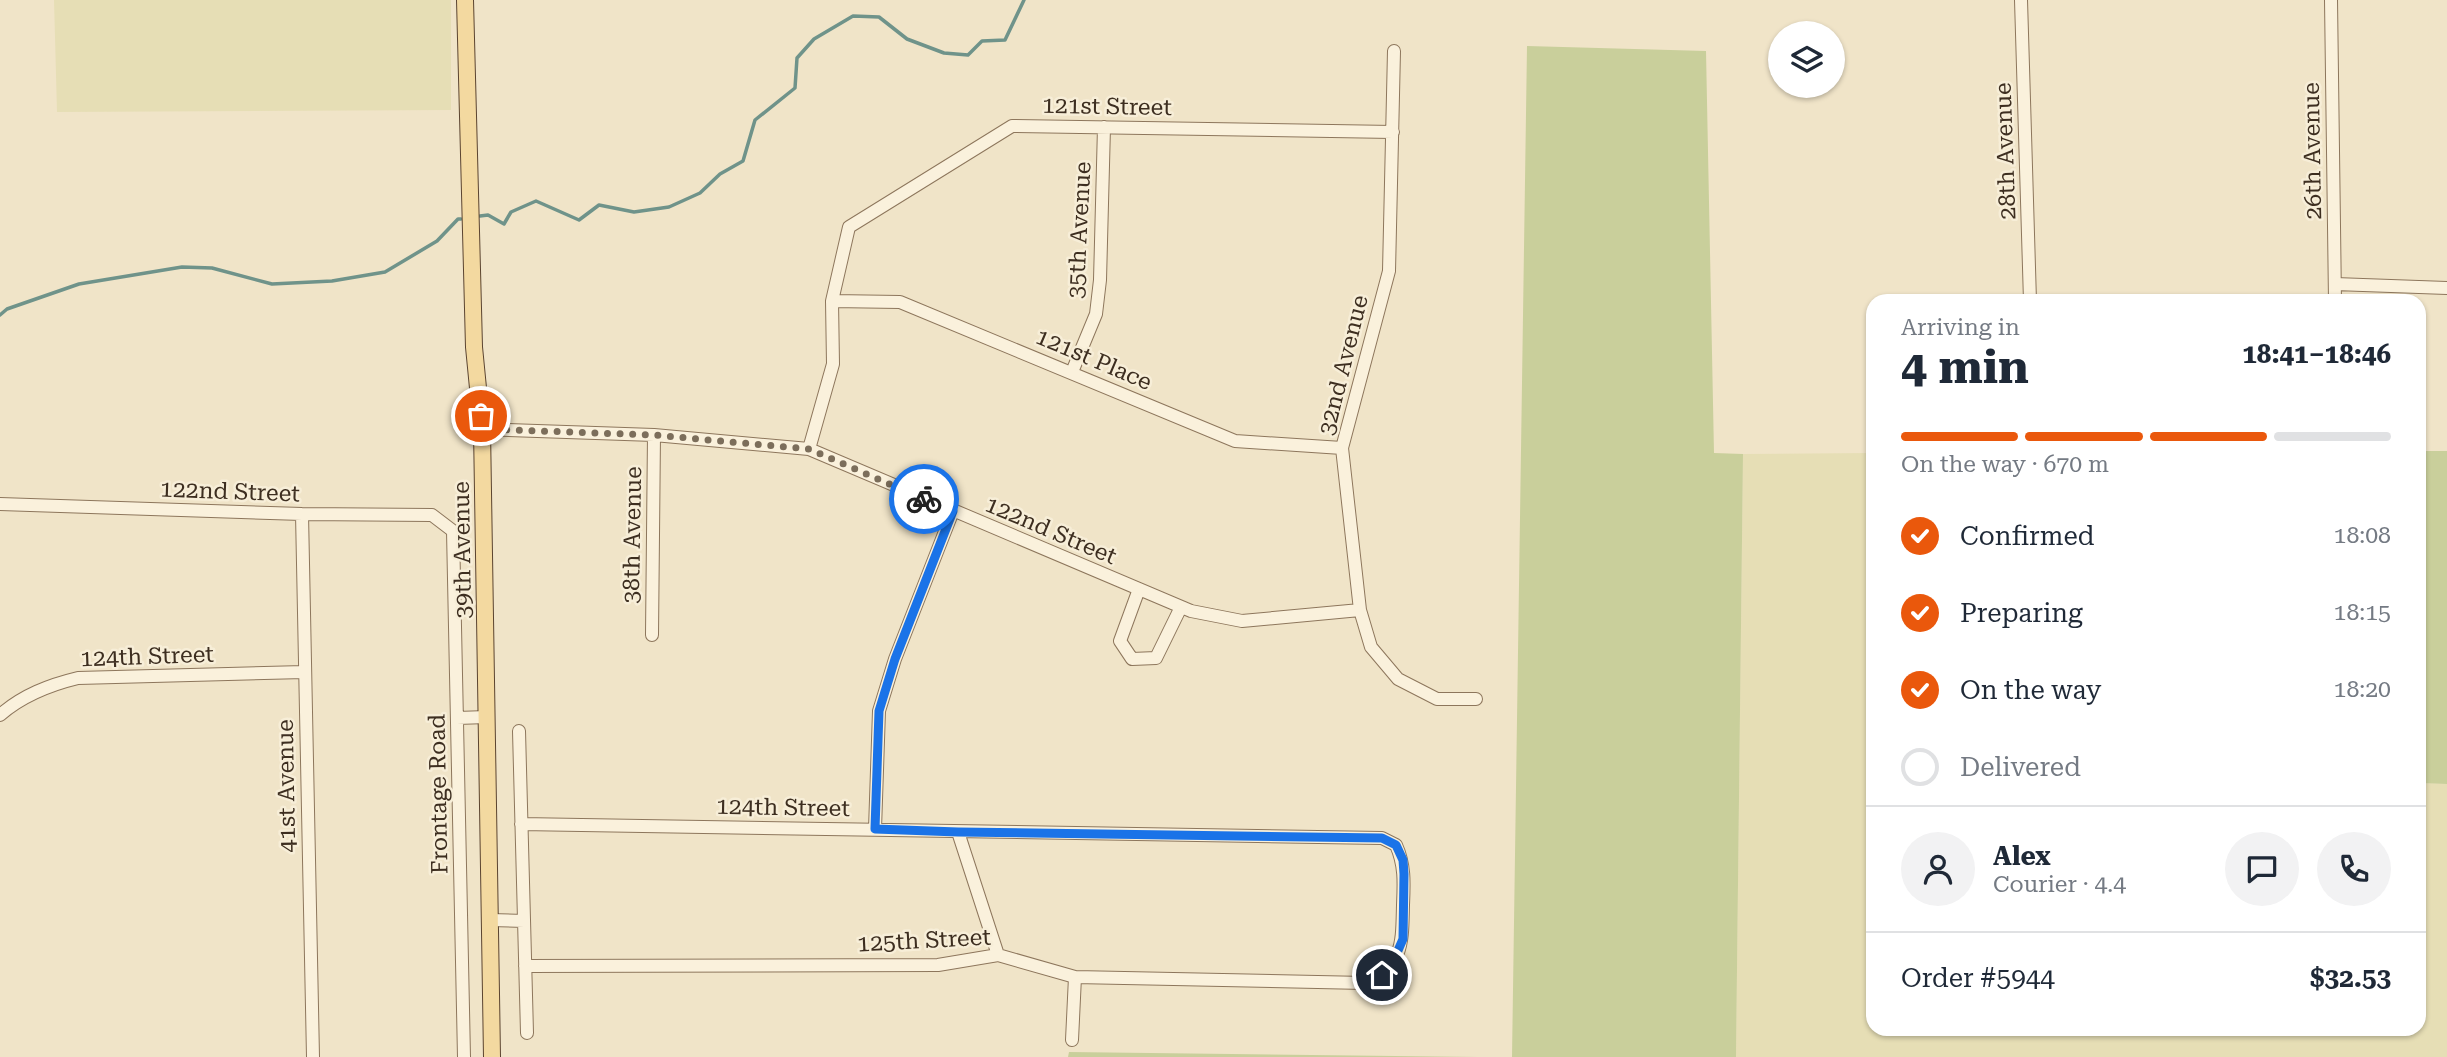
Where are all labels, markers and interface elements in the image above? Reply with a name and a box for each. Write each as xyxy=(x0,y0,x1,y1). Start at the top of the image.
map controls xyxy=(1768,21,1845,98)
button: layers xyxy=(1768,21,1845,98)
street label: 28th Avenue xyxy=(1990,82,2021,220)
street label: 26th Avenue xyxy=(2298,82,2327,220)
street label: 121st Street xyxy=(1042,92,1173,121)
street label: 35th Avenue xyxy=(1062,161,1097,299)
street label: 32nd Avenue xyxy=(1313,292,1374,438)
text: Arriving in xyxy=(1901,314,2020,341)
street label: 121st Place xyxy=(1032,323,1156,396)
text: 18:41–18:46 xyxy=(2242,339,2391,369)
text: 4 min xyxy=(1901,340,2029,394)
pin xyxy=(451,386,511,446)
icon: bag xyxy=(462,397,500,435)
text: On the way · 670 m xyxy=(1901,451,2109,478)
courier xyxy=(889,464,959,534)
street label: 38th Avenue xyxy=(618,466,647,604)
street label: 122nd Street xyxy=(160,476,301,507)
icon: bike xyxy=(905,480,943,518)
street label: 39th Avenue xyxy=(448,481,477,619)
street label: 122nd Street xyxy=(981,491,1121,570)
icon: check xyxy=(1901,517,1939,555)
text: Confirmed xyxy=(1960,521,2095,551)
text: 18:08 xyxy=(2334,522,2391,549)
icon: check xyxy=(1901,594,1939,632)
text: Preparing xyxy=(1960,598,2083,628)
text: 18:15 xyxy=(2334,599,2391,626)
street label: 124th Street xyxy=(80,641,215,672)
icon: check xyxy=(1901,671,1939,709)
text: On the way xyxy=(1960,675,2101,705)
text: 18:20 xyxy=(2334,676,2391,703)
street label: Frontage Road xyxy=(424,713,453,874)
street label: 41st Avenue xyxy=(272,719,301,853)
text: Delivered xyxy=(1960,752,2081,782)
street label: 124th Street xyxy=(716,793,851,822)
button: person xyxy=(1901,832,1975,906)
button: chat xyxy=(2225,832,2299,906)
button: phone xyxy=(2317,832,2391,906)
text: Alex xyxy=(1993,841,2051,871)
text: Courier · 4.4 xyxy=(1993,871,2126,898)
street label: 125th Street xyxy=(856,923,992,957)
pin xyxy=(1352,945,1412,1005)
icon: home xyxy=(1363,956,1401,994)
text: Order #5944 xyxy=(1901,963,2055,993)
text: $32.53 xyxy=(2310,963,2391,993)

